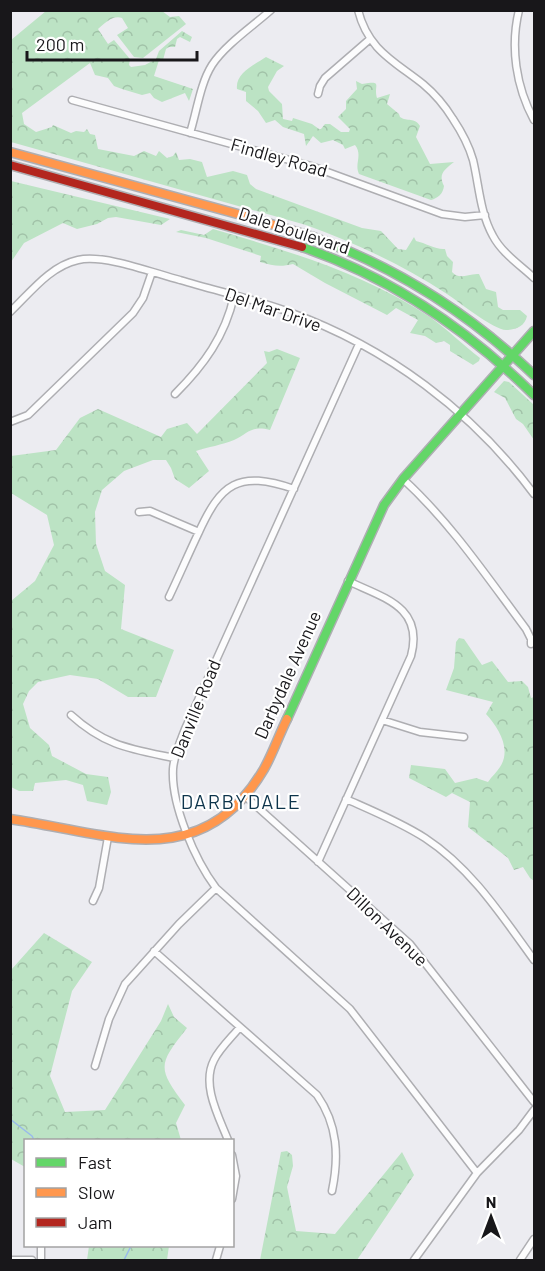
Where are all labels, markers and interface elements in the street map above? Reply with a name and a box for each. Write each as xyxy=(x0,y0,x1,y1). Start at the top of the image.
scale bar xyxy=(27,24,196,62)
text: 200 m xyxy=(36,33,84,55)
street label: Findley Road xyxy=(228,133,330,181)
street label: Dale Boulevard xyxy=(236,202,353,258)
street label: Del Mar Drive xyxy=(222,282,325,336)
street label: Darbydale Avenue xyxy=(249,607,325,742)
street label: Danville Road xyxy=(165,656,225,761)
district label: DARBYDALE xyxy=(181,789,301,813)
street label: Dillon Avenue xyxy=(343,882,433,970)
legend xyxy=(24,1139,234,1247)
text: Fast xyxy=(78,1151,112,1173)
text: Slow xyxy=(78,1181,115,1203)
north arrow xyxy=(461,1187,521,1247)
text: N xyxy=(486,1192,496,1211)
text: Jam xyxy=(78,1211,112,1233)

